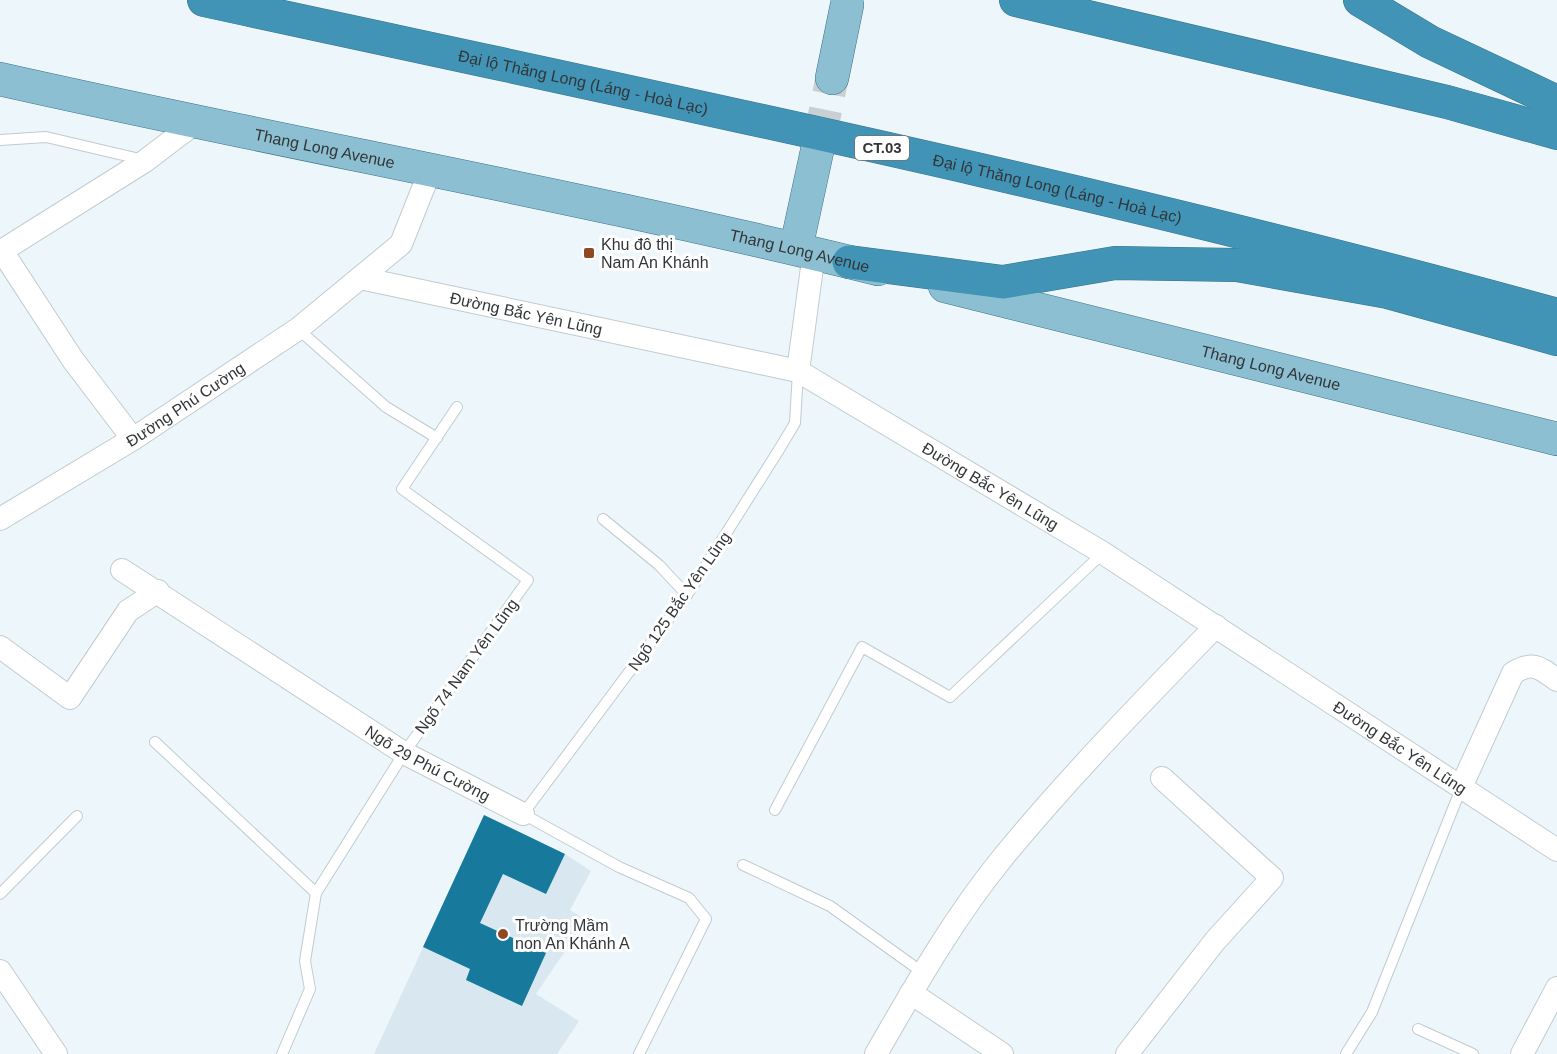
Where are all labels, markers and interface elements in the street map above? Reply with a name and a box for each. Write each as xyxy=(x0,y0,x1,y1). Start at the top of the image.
street label: Đại lộ Thăng Long (Láng - Hoà Lạc) xyxy=(457,47,710,118)
street label: Thang Long Avenue xyxy=(253,126,396,171)
road number: CT.03 xyxy=(855,136,909,160)
street label: Đại lộ Thăng Long (Láng - Hoà Lạc) xyxy=(931,151,1184,226)
street label: Thang Long Avenue xyxy=(728,226,871,276)
place label: Khu đô thị Nam An Khánh xyxy=(601,236,709,271)
marker: Khu đô thị Nam An Khánh xyxy=(582,246,596,260)
street label: Đường Bắc Yên Lũng xyxy=(448,289,604,338)
street label: Thang Long Avenue xyxy=(1199,342,1342,394)
street label: Đường Phú Cường xyxy=(123,359,248,450)
street label: Đường Bắc Yên Lũng xyxy=(919,439,1061,533)
street label: Ngõ 125 Bắc Yên Lũng xyxy=(624,528,734,674)
street label: Ngõ 74 Nam Yên Lũng xyxy=(412,596,521,737)
street label: Đường Bắc Yên Lũng xyxy=(1330,698,1470,797)
street label: Ngõ 29 Phú Cường xyxy=(362,722,493,805)
place label: Trường Mầm non An Khánh A xyxy=(515,917,630,952)
marker: Trường Mầm non An Khánh A xyxy=(496,927,510,941)

